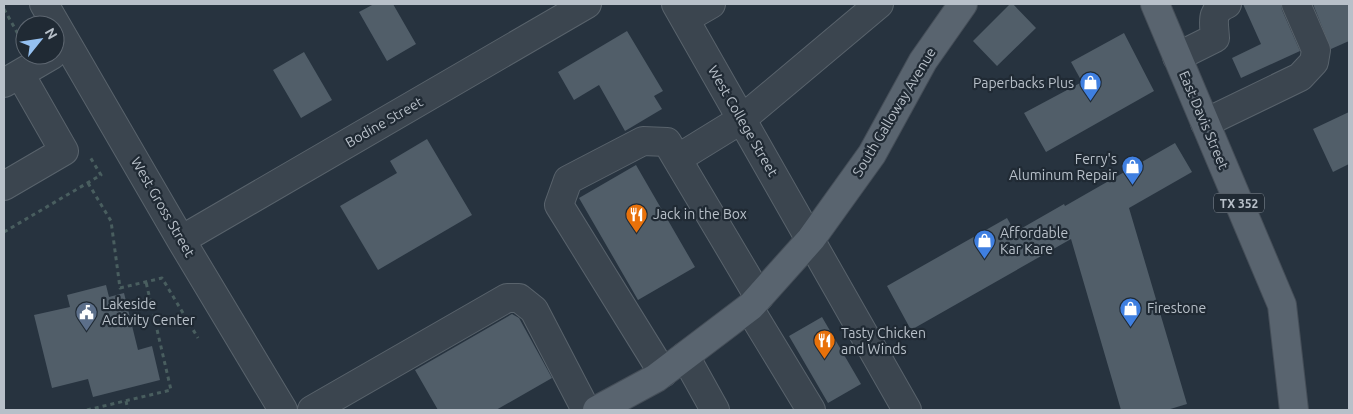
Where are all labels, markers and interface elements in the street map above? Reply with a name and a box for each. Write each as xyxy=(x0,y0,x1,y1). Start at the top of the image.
north arrow xyxy=(15,15,65,65)
text: N xyxy=(42,25,61,42)
street label: South Galloway Avenue xyxy=(849,45,939,179)
street label: West College Street xyxy=(705,63,781,180)
street label: East Davis Street xyxy=(1176,68,1232,172)
shop icon: Paperbacks Plus xyxy=(1078,71,1102,102)
place label: Paperbacks Plus xyxy=(973,75,1074,91)
street label: Bodine Street xyxy=(342,93,426,151)
place label: Ferry's Aluminum Repair xyxy=(1009,151,1118,183)
street label: West Gross Street xyxy=(128,154,198,260)
shop icon: Ferry's Aluminum Repair xyxy=(1121,155,1145,186)
road number: TX 352 xyxy=(1214,194,1264,212)
restaurant icon: Jack in the Box xyxy=(625,202,649,233)
place label: Jack in the Box xyxy=(653,206,747,222)
place label: Affordable Kar Kare xyxy=(1000,225,1068,257)
shop icon: Affordable Kar Kare xyxy=(972,229,996,260)
place label: Lakeside Activity Center xyxy=(102,296,196,328)
shop icon: Firestone xyxy=(1119,296,1143,327)
public building icon: Lakeside Activity Center xyxy=(74,300,98,331)
place label: Firestone xyxy=(1147,300,1206,316)
place label: Tasty Chicken and Winds xyxy=(841,325,926,357)
restaurant icon: Tasty Chicken and Winds xyxy=(813,329,837,360)

